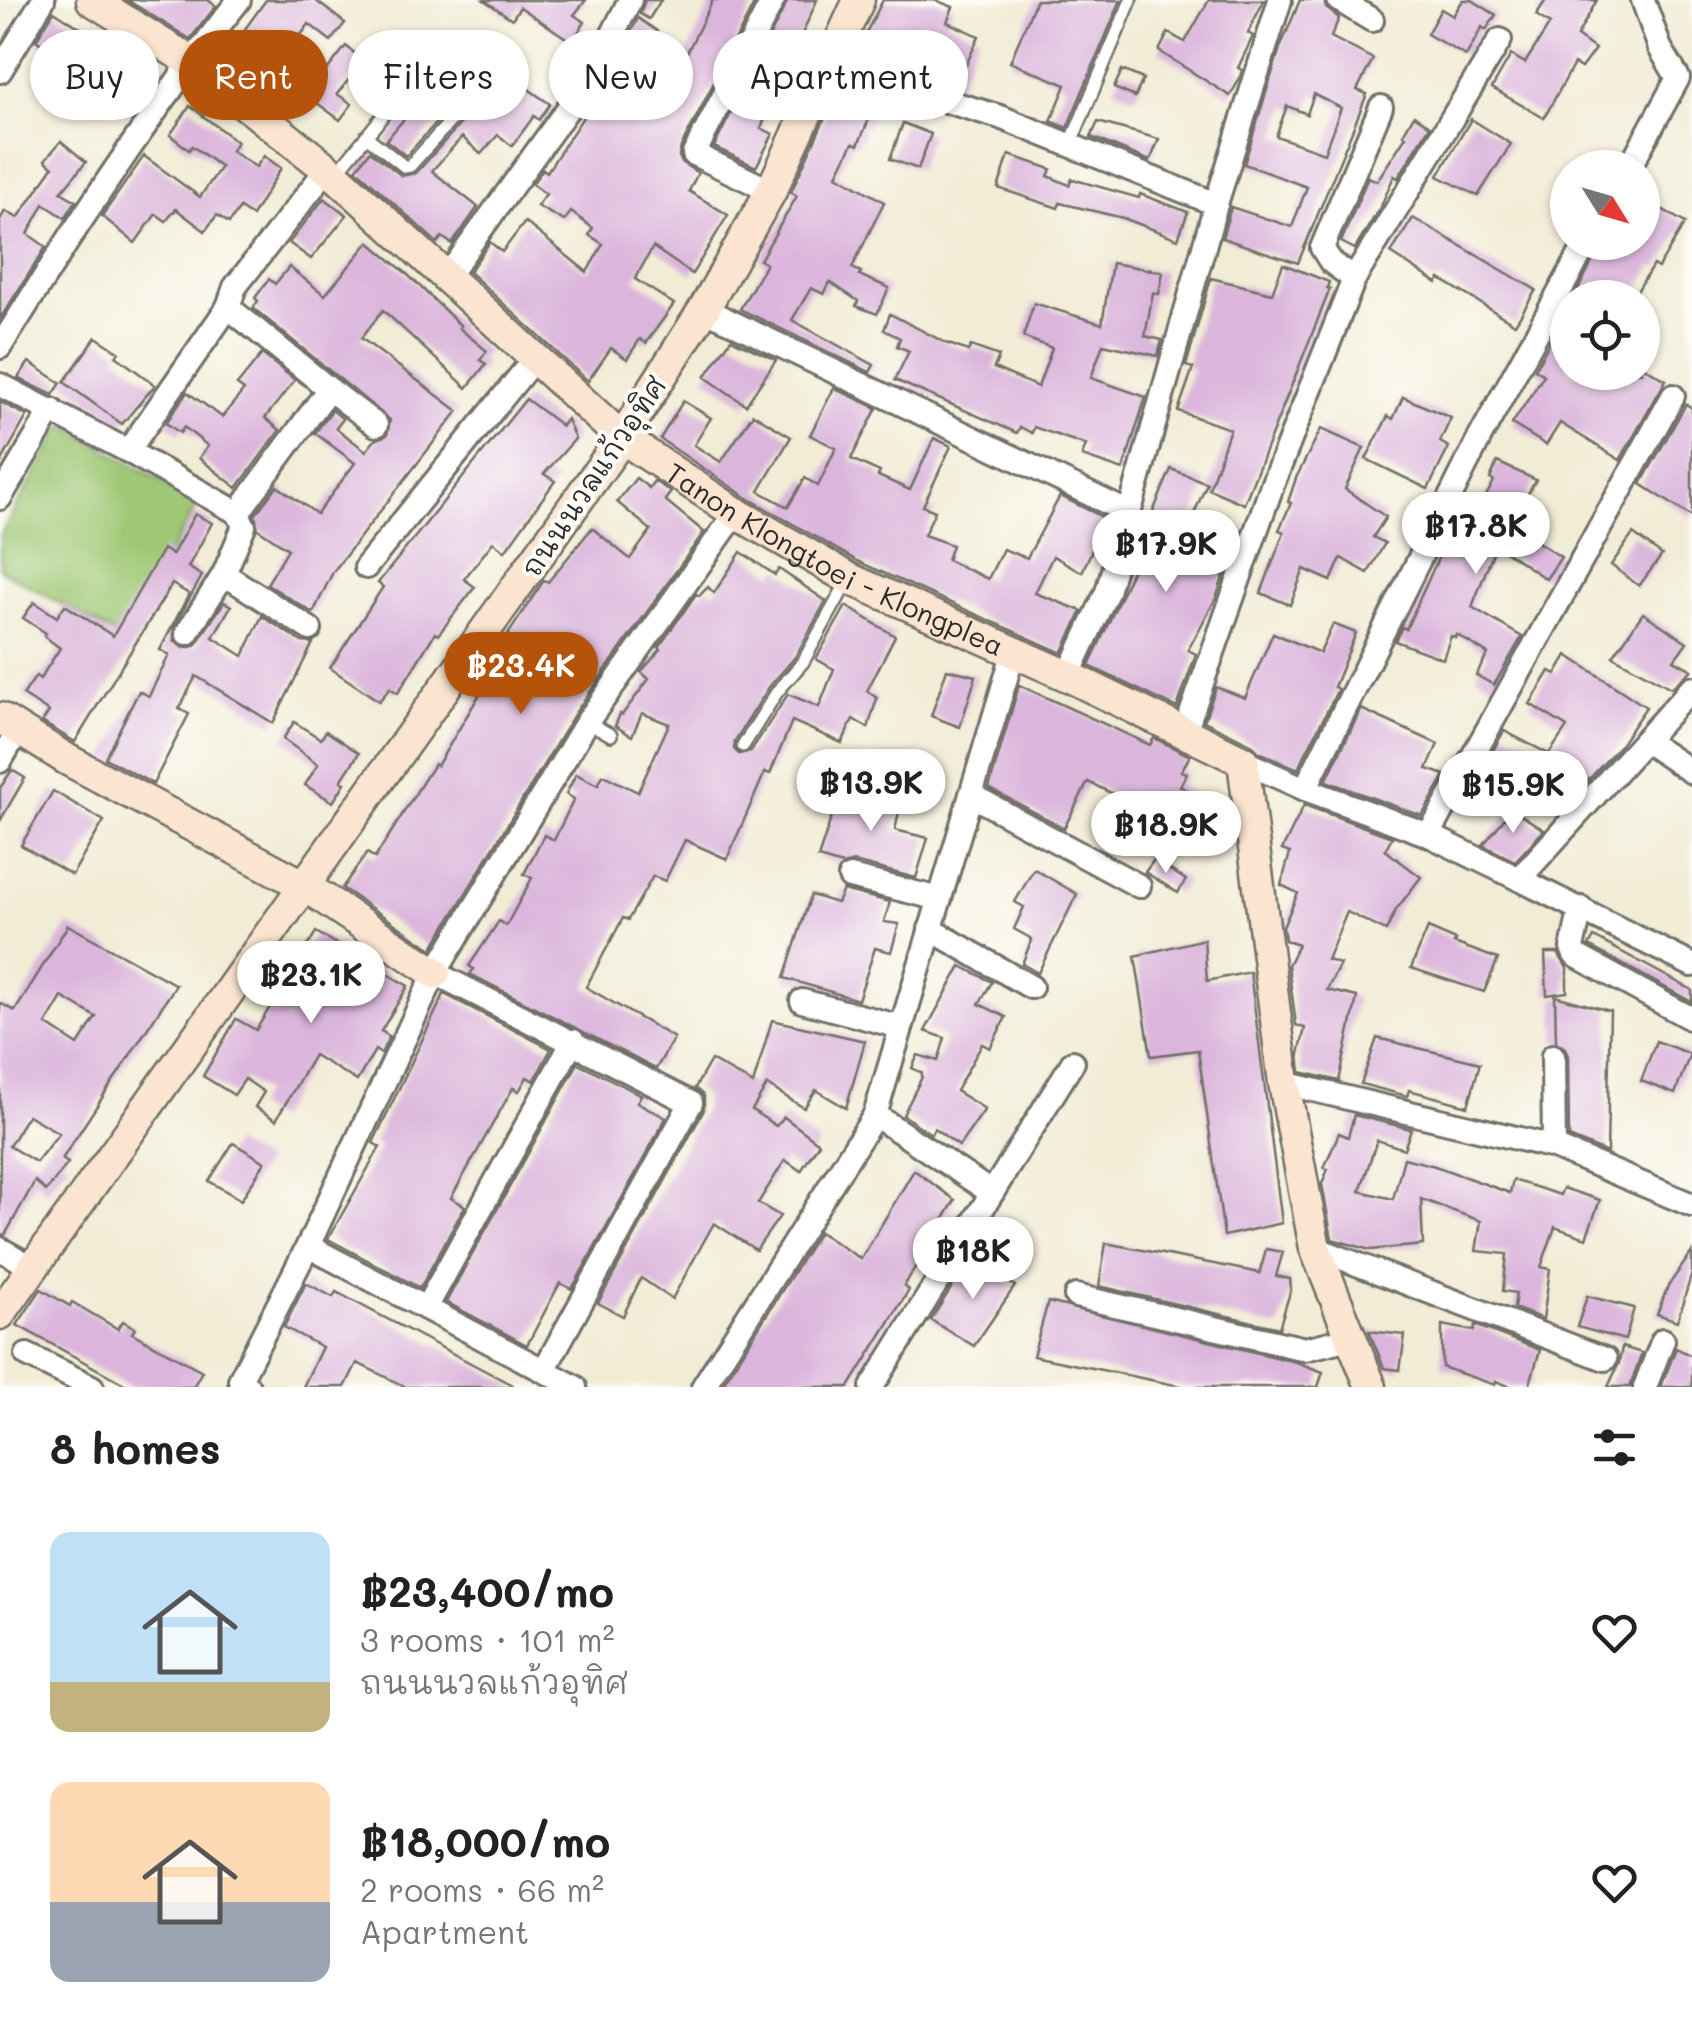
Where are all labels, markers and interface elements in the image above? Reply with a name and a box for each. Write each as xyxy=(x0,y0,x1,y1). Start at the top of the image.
chip: Buy xyxy=(30,30,159,120)
chip: Rent xyxy=(179,30,328,120)
chip: Filters xyxy=(348,30,529,120)
chip: New xyxy=(549,30,693,120)
chip: Apartment xyxy=(713,30,968,120)
north arrow xyxy=(1550,150,1660,260)
map controls xyxy=(1550,150,1660,390)
button: locate xyxy=(1550,280,1660,390)
street label: ถนนนวลแก้วอุทิศ xyxy=(512,369,678,586)
street label: Tanon Klongtoei - Klongplea xyxy=(660,454,1010,663)
pin: ฿17.8K xyxy=(1395,492,1557,577)
text: ฿17.8K xyxy=(1424,503,1528,545)
pin: ฿17.9K xyxy=(1085,510,1247,595)
text: ฿17.9K xyxy=(1114,521,1218,563)
pin: ฿23.4K xyxy=(440,632,602,717)
text: ฿23.4K xyxy=(466,643,576,685)
pin: ฿13.9K xyxy=(790,749,952,834)
pin: ฿15.9K xyxy=(1432,751,1594,836)
text: ฿13.9K xyxy=(818,760,924,802)
text: ฿15.9K xyxy=(1461,762,1565,804)
pin: ฿18.9K xyxy=(1085,791,1247,876)
text: ฿18.9K xyxy=(1113,802,1219,844)
pin: ฿23.1K xyxy=(230,941,392,1026)
text: ฿23.1K xyxy=(259,952,363,994)
pin: ฿18K xyxy=(914,1217,1032,1302)
text: ฿18K xyxy=(935,1228,1011,1270)
text: 8 homes xyxy=(50,1420,221,1475)
icon: filters xyxy=(1587,1420,1642,1475)
text: ฿23,400/mo xyxy=(360,1563,614,1618)
icon: home xyxy=(130,1572,250,1692)
icon: heart xyxy=(1587,1605,1642,1660)
text: 3 rooms · 101 m² xyxy=(360,1618,615,1660)
text: ถนนนวลแก้วอุทิศ xyxy=(360,1660,628,1702)
text: ฿18,000/mo xyxy=(360,1813,610,1868)
icon: home xyxy=(130,1822,250,1942)
icon: heart xyxy=(1587,1855,1642,1910)
text: 2 rooms · 66 m² xyxy=(360,1868,604,1910)
text: Apartment xyxy=(360,1910,529,1952)

